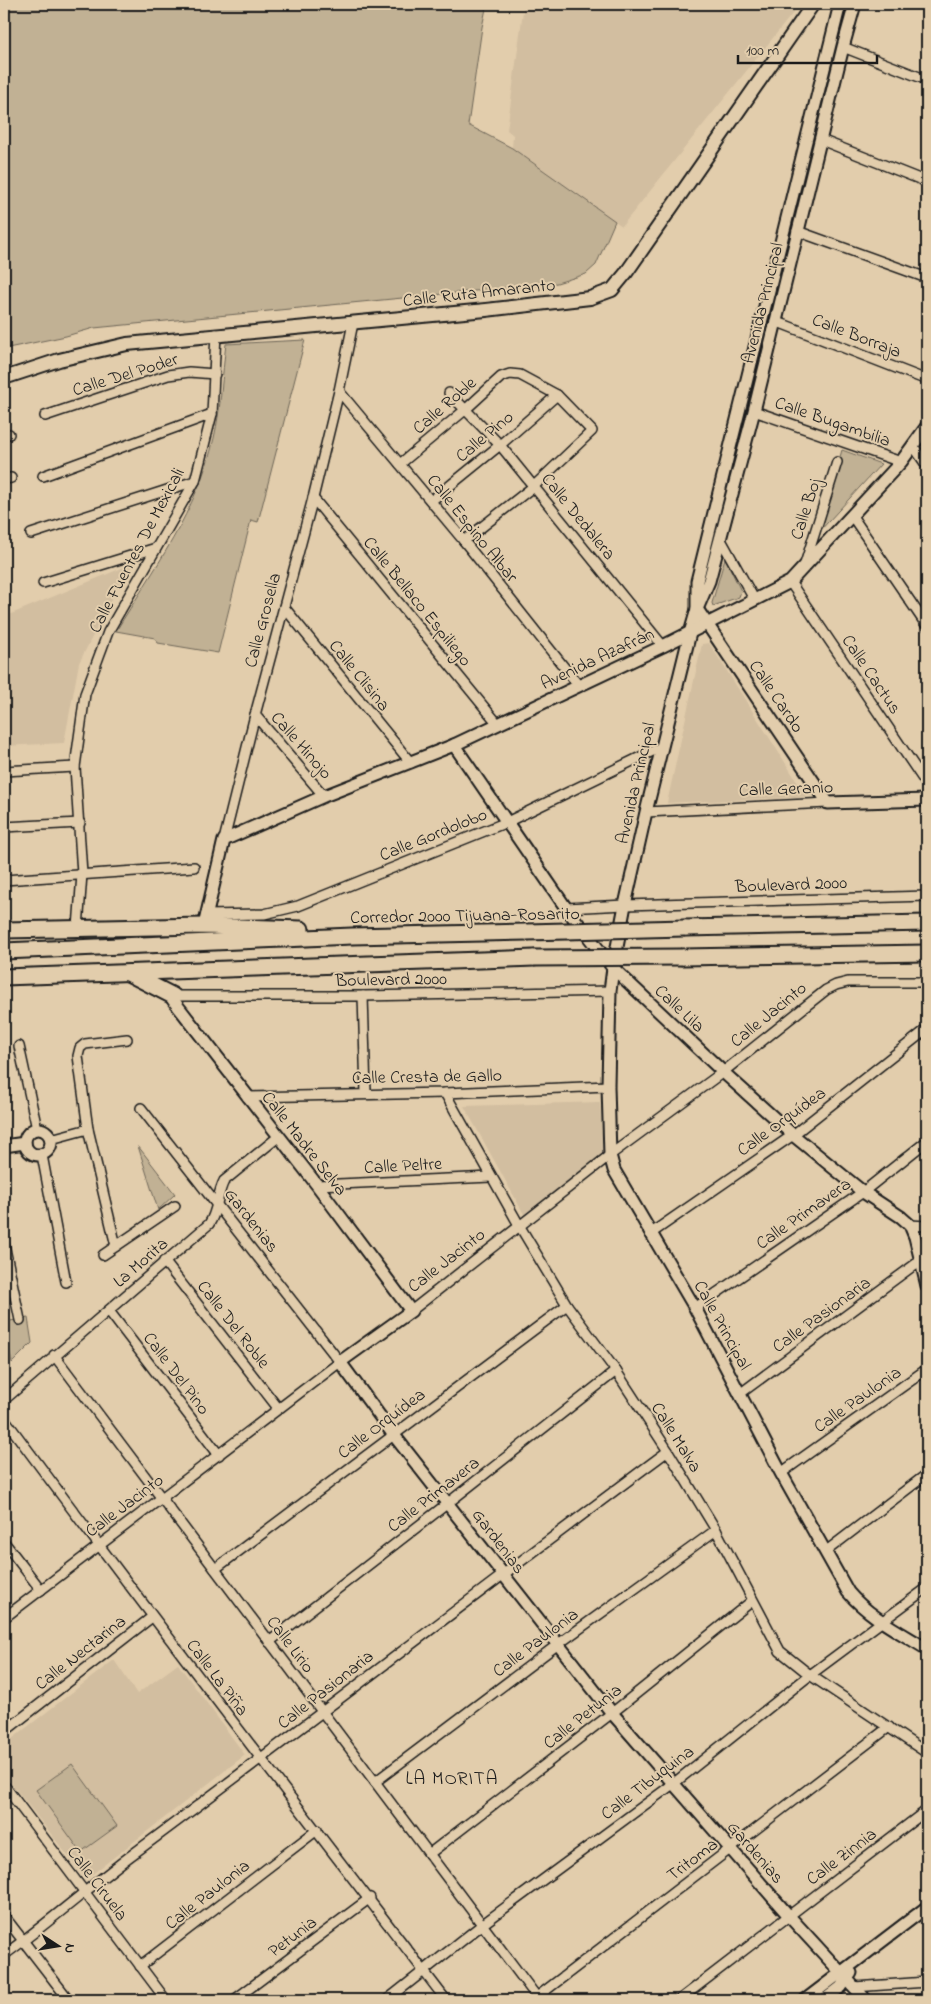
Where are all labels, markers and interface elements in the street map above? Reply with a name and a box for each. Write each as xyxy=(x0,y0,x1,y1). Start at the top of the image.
scale bar xyxy=(738,32,877,64)
text: 100 m xyxy=(746,40,779,62)
street label: Avenida Principal xyxy=(736,240,792,367)
street label: Calle Ruta Amaranto xyxy=(402,273,557,315)
street label: Calle Borraja xyxy=(808,308,905,366)
street label: Calle Del Poder xyxy=(69,347,182,404)
street label: Calle Roble xyxy=(408,371,484,442)
street label: Calle Bugambilia xyxy=(771,391,894,456)
street label: Calle Pino xyxy=(450,405,520,470)
street label: Calle Fuentes De Mexicali xyxy=(83,464,192,638)
street label: Calle Dedalera xyxy=(534,468,621,567)
street label: Calle Espino Albar xyxy=(420,469,524,589)
street label: Calle Boj xyxy=(785,475,829,544)
street label: Calle Bellaco Espiliego xyxy=(355,532,477,674)
street label: Calle Grosella xyxy=(239,570,289,671)
street label: Avenida Azafrán xyxy=(537,622,659,698)
street label: Calle Cactus xyxy=(834,630,907,720)
street label: Calle Clisina xyxy=(321,635,395,718)
street label: Calle Cardo xyxy=(741,655,809,739)
street label: Calle Hinojo xyxy=(264,707,337,786)
street label: Avenida Principal xyxy=(610,720,664,847)
street label: Calle Geranio xyxy=(738,775,834,805)
street label: Calle Gordolobo xyxy=(376,802,492,869)
street label: Boulevard 2000 xyxy=(734,871,848,901)
street label: Corredor 2000 Tijuana-Rosarito xyxy=(350,902,580,932)
street label: Boulevard 2000 xyxy=(334,967,447,995)
street label: Calle Jacinto xyxy=(725,976,813,1055)
street label: Calle Lila xyxy=(648,979,710,1040)
street label: Calle Cresta de Gallo xyxy=(352,1064,502,1092)
street label: Calle Orquídea xyxy=(732,1081,832,1164)
street label: Calle Madre Selva xyxy=(254,1086,353,1202)
street label: Calle Peltre xyxy=(363,1152,444,1182)
street label: Calle Primavera xyxy=(751,1172,857,1257)
street label: Gardenias xyxy=(217,1183,284,1259)
street label: Calle Jacinto xyxy=(403,1223,492,1300)
street label: La Morita xyxy=(108,1232,175,1295)
street label: Calle Pasionaria xyxy=(768,1271,877,1360)
street label: Calle Del Roble xyxy=(190,1276,276,1376)
street label: Calle Principal xyxy=(686,1276,757,1376)
street label: Calle Del Pino xyxy=(136,1327,215,1421)
street label: Calle Paulonia xyxy=(809,1361,907,1440)
street label: Calle Orquídea xyxy=(333,1383,432,1466)
street label: Calle Malva xyxy=(643,1398,707,1478)
street label: Calle Primavera xyxy=(383,1451,486,1540)
street label: Calle Jacinto xyxy=(81,1468,170,1545)
street label: Gardenias xyxy=(464,1504,531,1580)
street label: Calle Paulonia xyxy=(488,1603,585,1685)
street label: Calle Nectarina xyxy=(30,1610,132,1698)
street label: Calle Lirio xyxy=(259,1611,320,1680)
street label: Calle La Piña xyxy=(179,1634,254,1722)
street label: Calle Pasionaria xyxy=(272,1645,380,1737)
street label: Calle Petunia xyxy=(538,1678,628,1757)
street label: Calle Tibuquina xyxy=(596,1740,700,1827)
district label: LA MORITA xyxy=(406,1766,498,1793)
street label: Gardenias xyxy=(720,1816,789,1890)
street label: Calle Zinnia xyxy=(801,1822,883,1893)
street label: Tritoma xyxy=(662,1833,724,1889)
street label: Calle Ciruela xyxy=(60,1841,133,1927)
street label: Calle Paulonia xyxy=(160,1854,256,1937)
street label: Petunia xyxy=(263,1911,323,1965)
north arrow xyxy=(32,1922,82,1972)
text: N xyxy=(58,1942,81,1955)

